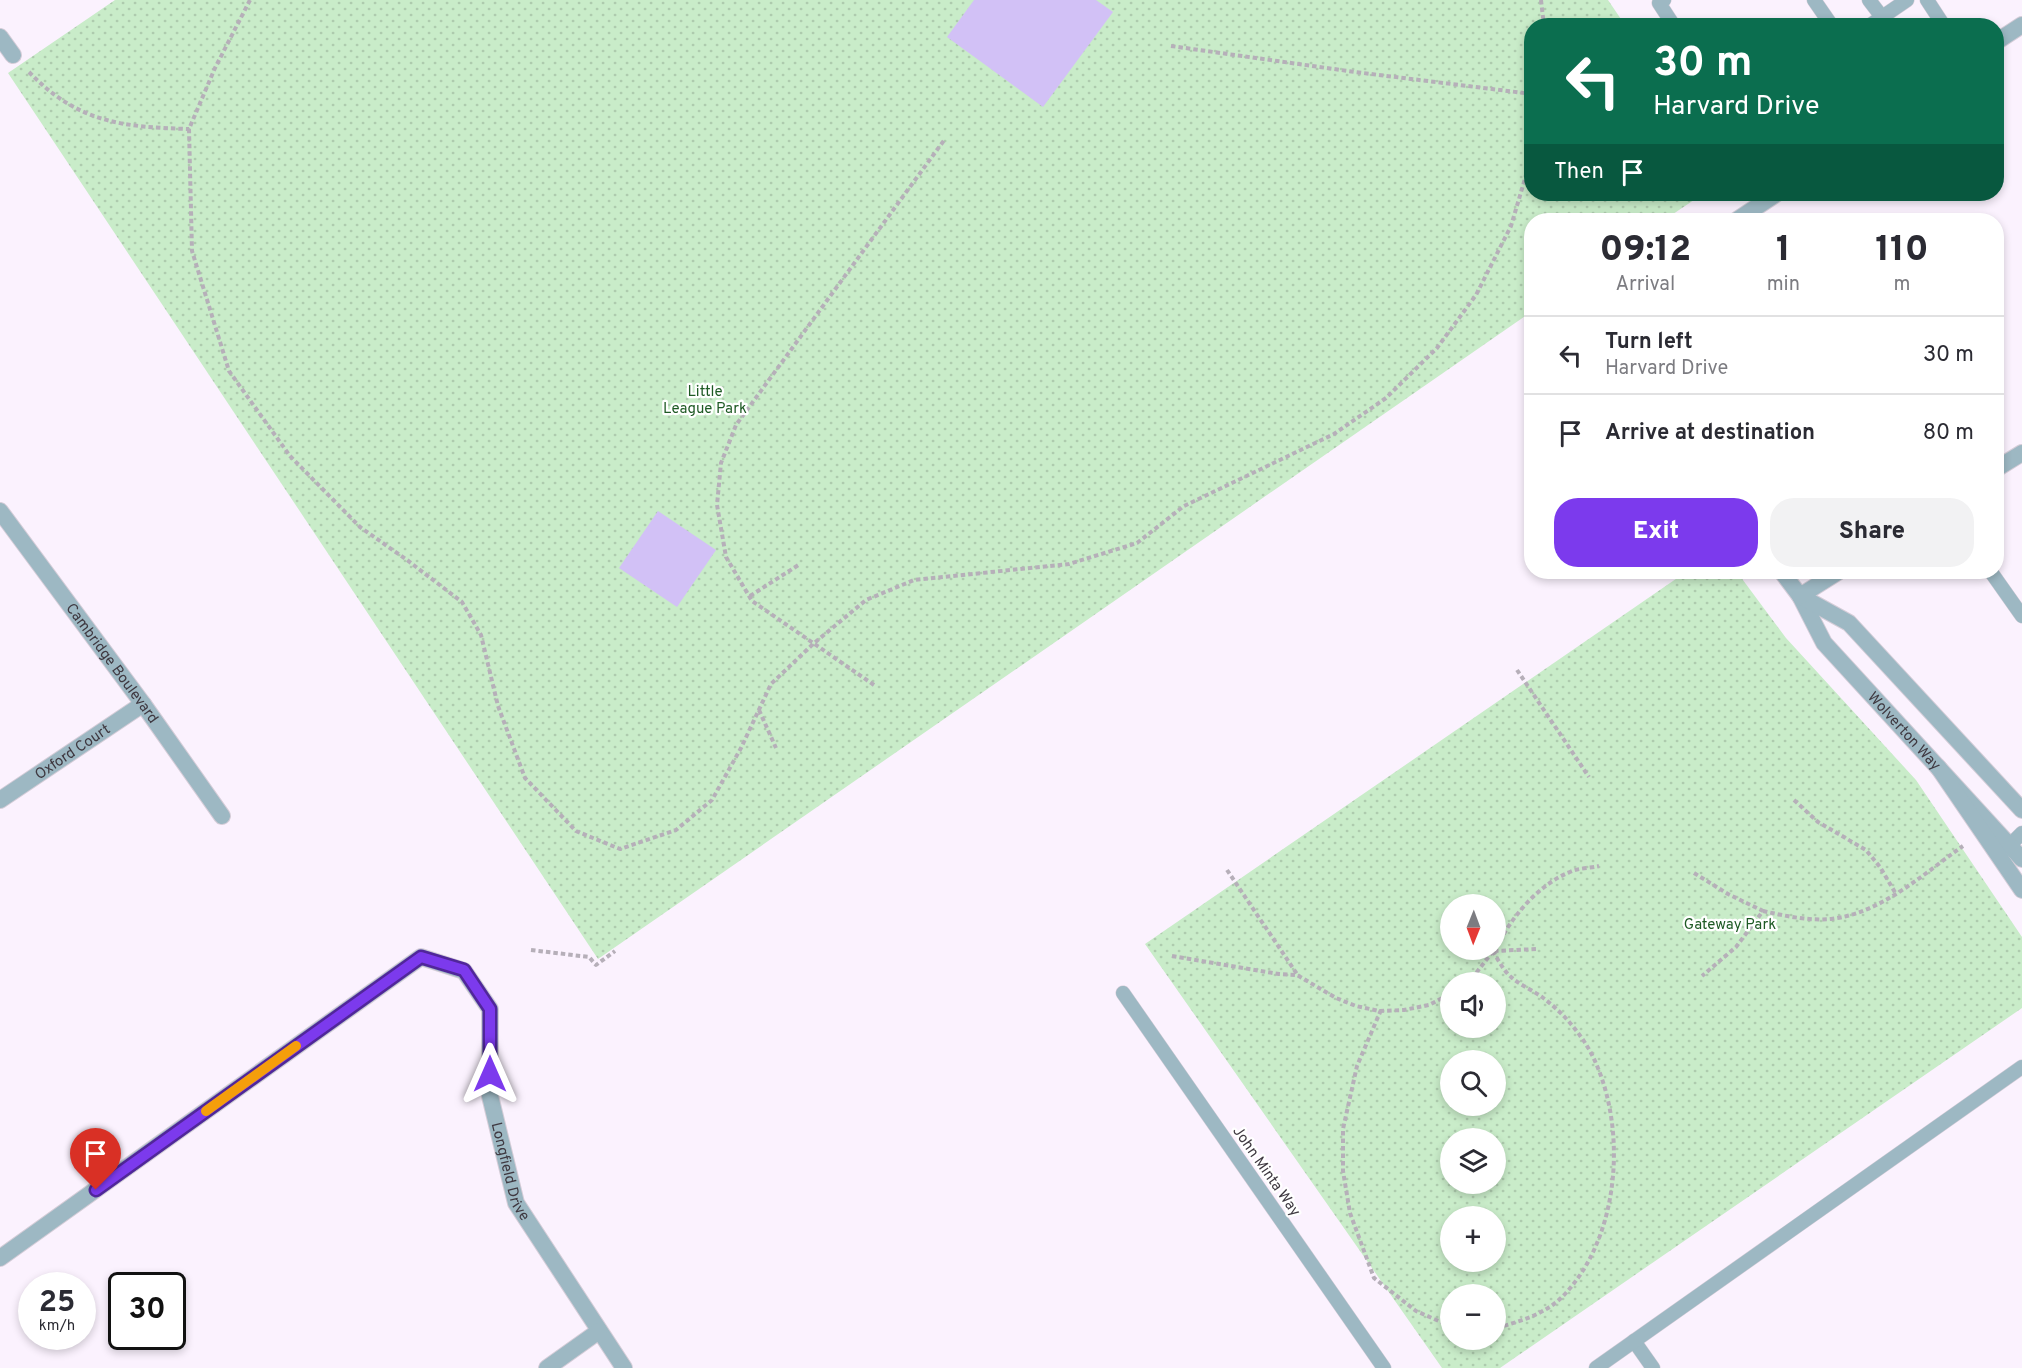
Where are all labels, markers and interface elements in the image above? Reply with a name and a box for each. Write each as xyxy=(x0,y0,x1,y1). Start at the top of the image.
text: 30 m xyxy=(1653,38,1752,91)
icon: left xyxy=(1554,42,1632,120)
text: Harvard Drive xyxy=(1653,90,1820,124)
icon: arrive xyxy=(1616,156,1649,189)
text: Then xyxy=(1554,159,1604,186)
text: 09:12 xyxy=(1599,228,1691,274)
text: 1 xyxy=(1776,228,1791,274)
text: 110 xyxy=(1875,228,1929,274)
text: Arrival xyxy=(1616,272,1675,298)
text: min xyxy=(1767,272,1800,298)
text: m xyxy=(1893,272,1910,298)
text: Turn left xyxy=(1605,329,1693,356)
icon: left xyxy=(1554,339,1587,372)
text: 30 m xyxy=(1923,342,1974,369)
text: Harvard Drive xyxy=(1605,356,1728,382)
park label: Little League Park xyxy=(663,383,747,419)
icon: arrive xyxy=(1554,417,1587,450)
text: Arrive at destination xyxy=(1605,420,1815,447)
text: 80 m xyxy=(1923,420,1974,447)
button: Exit xyxy=(1554,498,1758,567)
button: Share xyxy=(1770,498,1974,567)
street label: Cambridge Boulevard xyxy=(61,600,162,728)
street label: Wolverton Way xyxy=(1863,689,1944,775)
street label: Oxford Court xyxy=(32,721,114,785)
north arrow xyxy=(1440,894,1506,960)
map controls xyxy=(1440,894,1506,1350)
park label: Gateway Park xyxy=(1684,916,1776,935)
button: sound xyxy=(1440,972,1506,1038)
position arrow xyxy=(458,1042,522,1106)
button: search xyxy=(1440,1050,1506,1116)
street label: Longfield Drive xyxy=(486,1120,533,1225)
street label: John Minta Way xyxy=(1228,1123,1304,1221)
pin xyxy=(70,1128,121,1190)
button: layers xyxy=(1440,1128,1506,1194)
icon: arrive xyxy=(79,1137,112,1170)
button: + xyxy=(1440,1206,1506,1272)
speed limit sign: 30 xyxy=(108,1272,186,1350)
button: − xyxy=(1440,1284,1506,1350)
text: 25 xyxy=(39,1285,75,1322)
text: km/h xyxy=(39,1317,75,1336)

